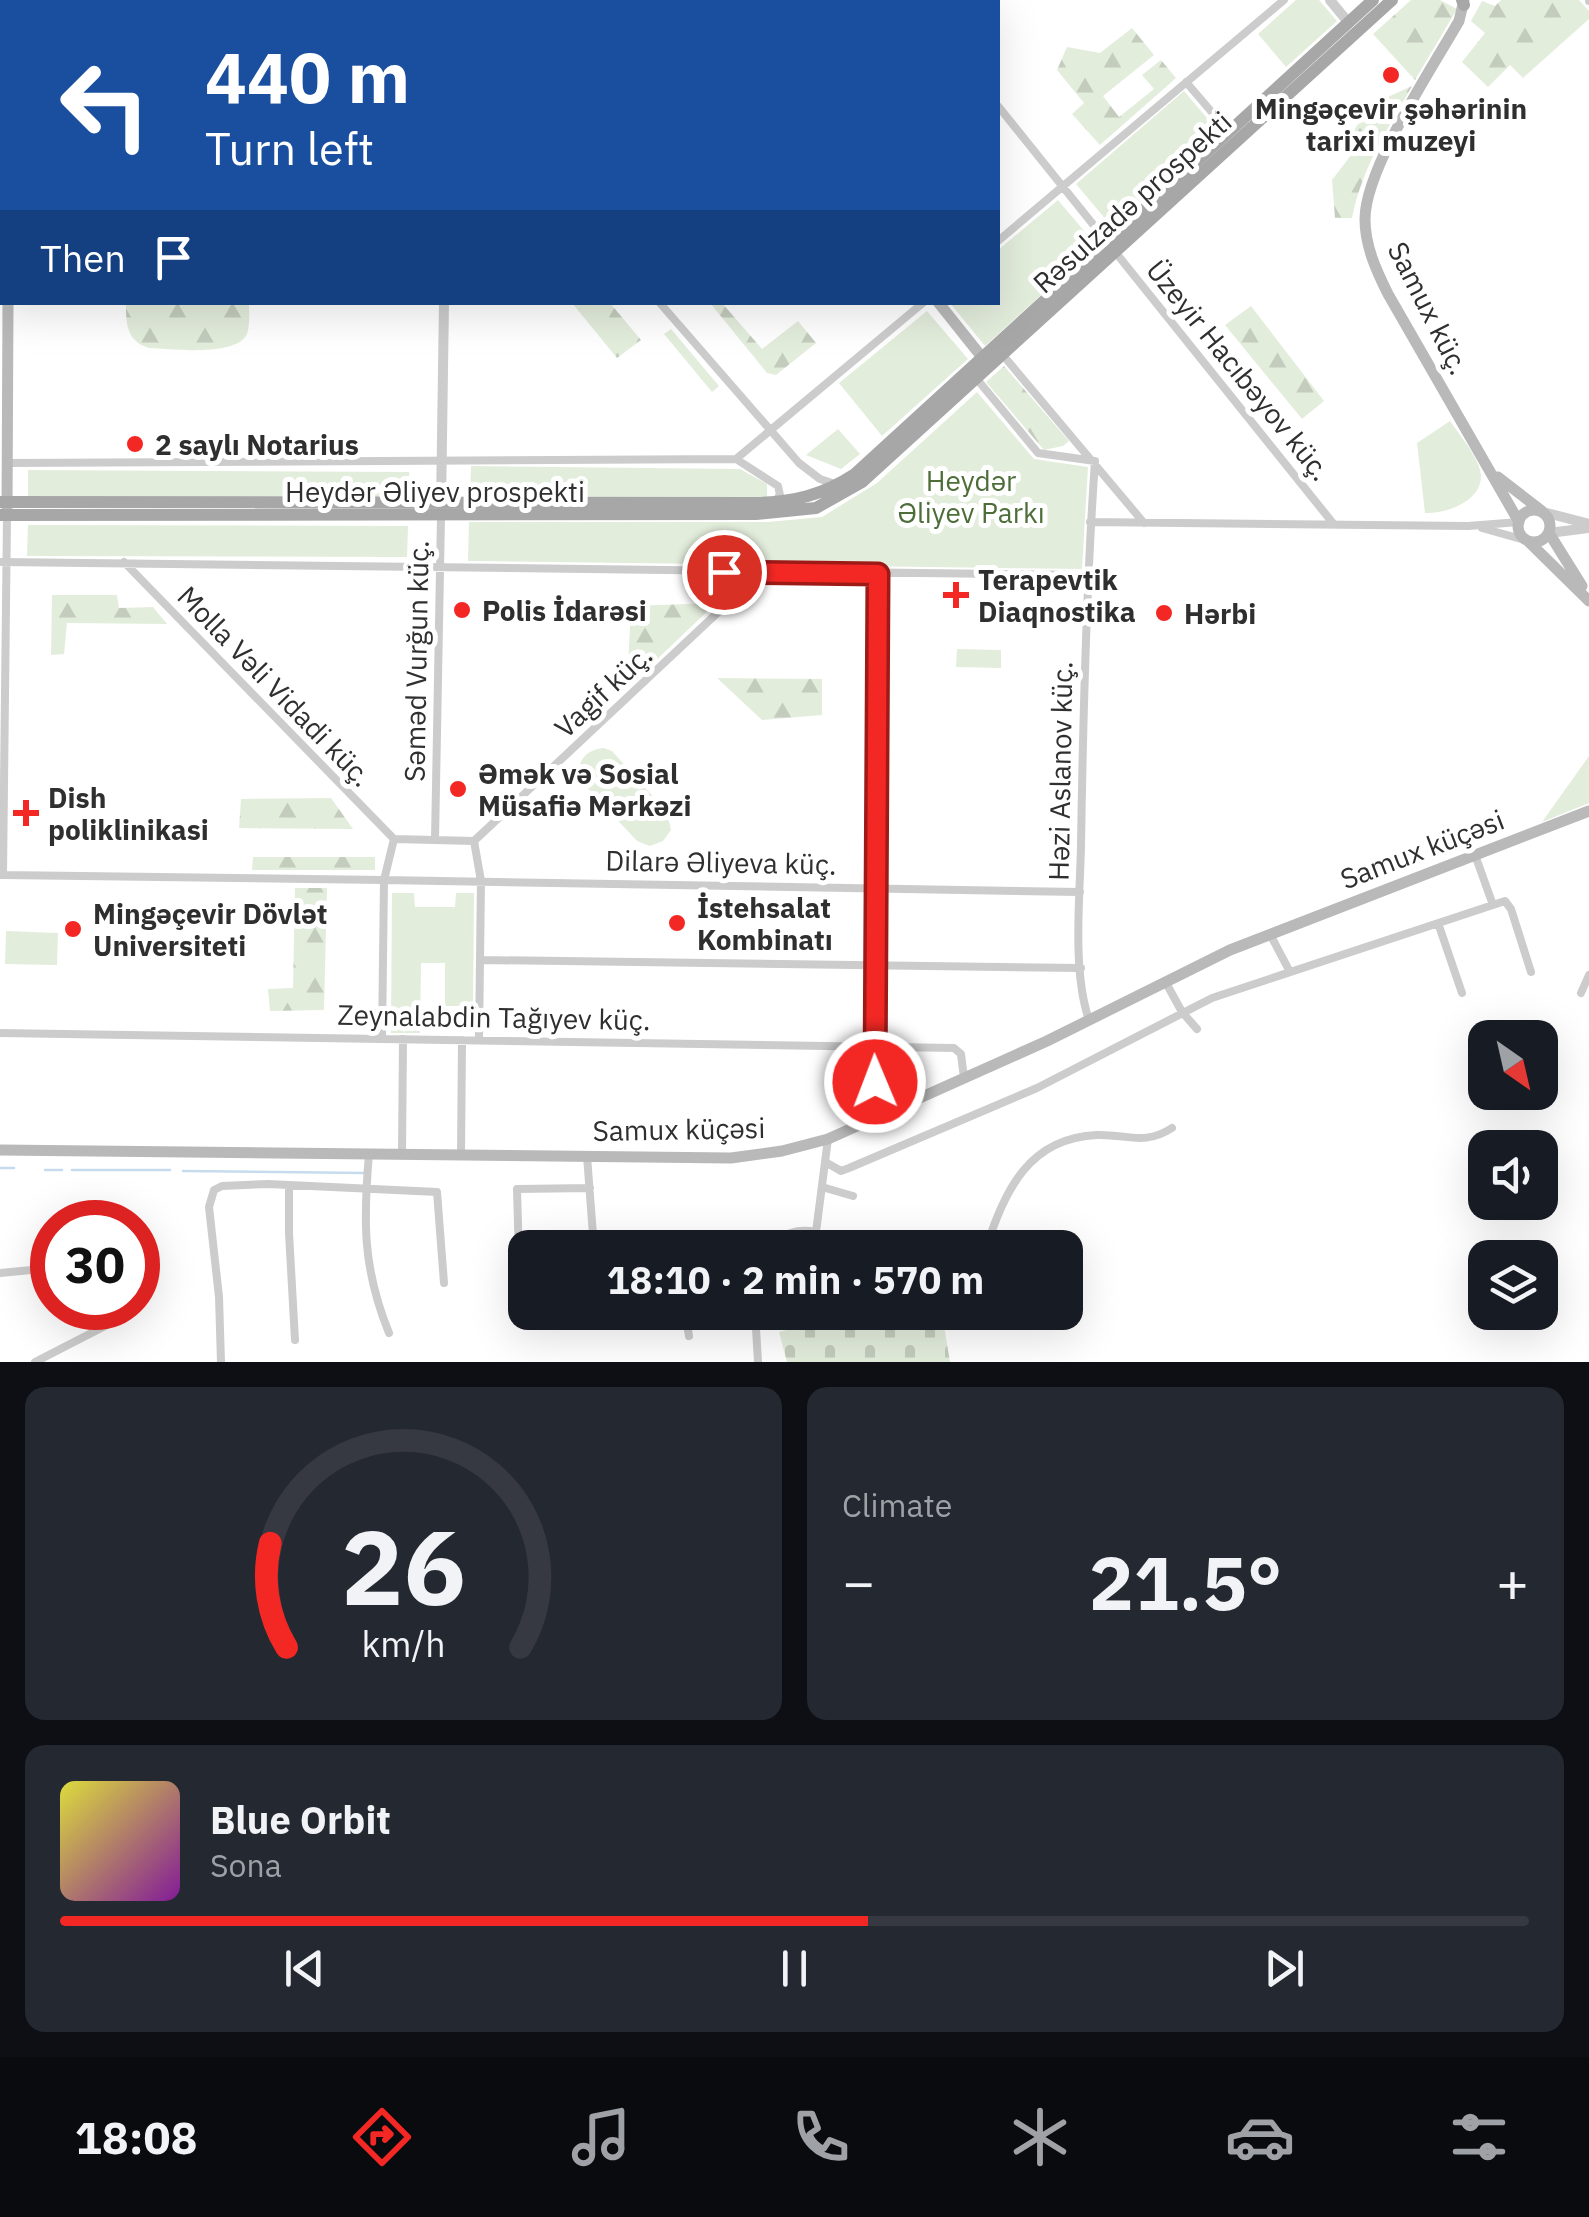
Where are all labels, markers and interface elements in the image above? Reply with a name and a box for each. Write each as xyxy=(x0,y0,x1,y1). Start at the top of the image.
text: 440 m xyxy=(205,31,410,122)
icon: left xyxy=(40,40,170,170)
marker: Mingəçevir şəhərinin tarixi muzeyi xyxy=(1380,64,1402,86)
place label: Mingəçevir şəhərinin tarixi muzeyi xyxy=(1255,90,1527,159)
street label: Rəsulzadə prospekti xyxy=(1025,103,1239,301)
text: Turn left xyxy=(205,119,374,177)
icon: arrive xyxy=(146,230,201,285)
text: Then xyxy=(40,233,126,282)
street label: Samux küç. xyxy=(1380,235,1478,381)
street label: Üzeyir Hacıbəyov küç. xyxy=(1138,252,1340,488)
place label: 2 saylı Notarius xyxy=(155,426,359,463)
marker: 2 saylı Notarius xyxy=(124,433,146,455)
park label: Heydər Əliyev Parkı xyxy=(897,462,1045,531)
street label: Heydər Əliyev prospekti xyxy=(285,473,585,510)
pin xyxy=(682,530,767,615)
street label: Səməd Vurğun küç. xyxy=(395,540,437,782)
icon: arrive xyxy=(697,545,752,600)
place label: Terapevtik Diaqnostika xyxy=(978,561,1136,630)
street label: Molla Vəli Vidadi küç. xyxy=(170,578,380,794)
marker: Terapevtik Diaqnostika xyxy=(943,582,969,608)
place label: Polis İdarəsi xyxy=(482,592,647,629)
place label: Hərbi xyxy=(1184,595,1256,632)
marker: Polis İdarəsi xyxy=(451,599,473,621)
marker: Hərbi xyxy=(1153,602,1175,624)
street label: Vagif küç. xyxy=(546,636,660,746)
street label: Həzi Aslanov küç. xyxy=(1040,661,1080,881)
place label: Əmək və Sosial Müsafiə Mərkəzi xyxy=(478,755,692,824)
marker: Əmək və Sosial Müsafiə Mərkəzi xyxy=(447,778,469,800)
place label: Dish poliklinikasi xyxy=(48,779,209,848)
marker: Dish poliklinikasi xyxy=(13,800,39,826)
street label: Samux küçəsi xyxy=(1335,801,1509,897)
street label: Dilarə Əliyeva küç. xyxy=(605,841,837,883)
place label: İstehsalat Kombinatı xyxy=(697,889,833,958)
place label: Mingəçevir Dövlət Universiteti xyxy=(93,895,327,964)
marker: İstehsalat Kombinatı xyxy=(666,912,688,934)
marker: Mingəçevir Dövlət Universiteti xyxy=(62,918,84,940)
street label: Zeynalabdin Tağıyev küç. xyxy=(337,996,651,1038)
north arrow xyxy=(1468,1020,1558,1110)
map controls xyxy=(1468,1020,1558,1330)
position arrow xyxy=(823,1030,927,1134)
street label: Samux küçəsi xyxy=(592,1109,766,1149)
button: sound xyxy=(1468,1130,1558,1220)
speed limit sign: 30 xyxy=(30,1200,160,1330)
button: layers xyxy=(1468,1240,1558,1330)
text: 18:10 · 2 min · 570 m xyxy=(607,1255,984,1304)
text: Climate xyxy=(842,1484,952,1526)
text: 26 xyxy=(341,1498,466,1634)
text: 21.5° xyxy=(1089,1533,1282,1631)
text: − xyxy=(842,1546,875,1617)
text: + xyxy=(1496,1546,1529,1617)
text: km/h xyxy=(361,1620,446,1667)
text: Blue Orbit xyxy=(210,1795,391,1844)
text: Sona xyxy=(210,1844,282,1886)
icon: previous xyxy=(277,1941,332,1996)
icon: pause xyxy=(767,1941,822,1996)
icon: next xyxy=(1257,1941,1312,1996)
icon: directions xyxy=(347,2102,417,2172)
icon: music xyxy=(566,2102,636,2172)
icon: phone xyxy=(786,2102,856,2172)
icon: climate xyxy=(1005,2102,1075,2172)
icon: car xyxy=(1225,2102,1295,2172)
icon: filters xyxy=(1444,2102,1514,2172)
text: 18:08 xyxy=(75,2108,198,2166)

